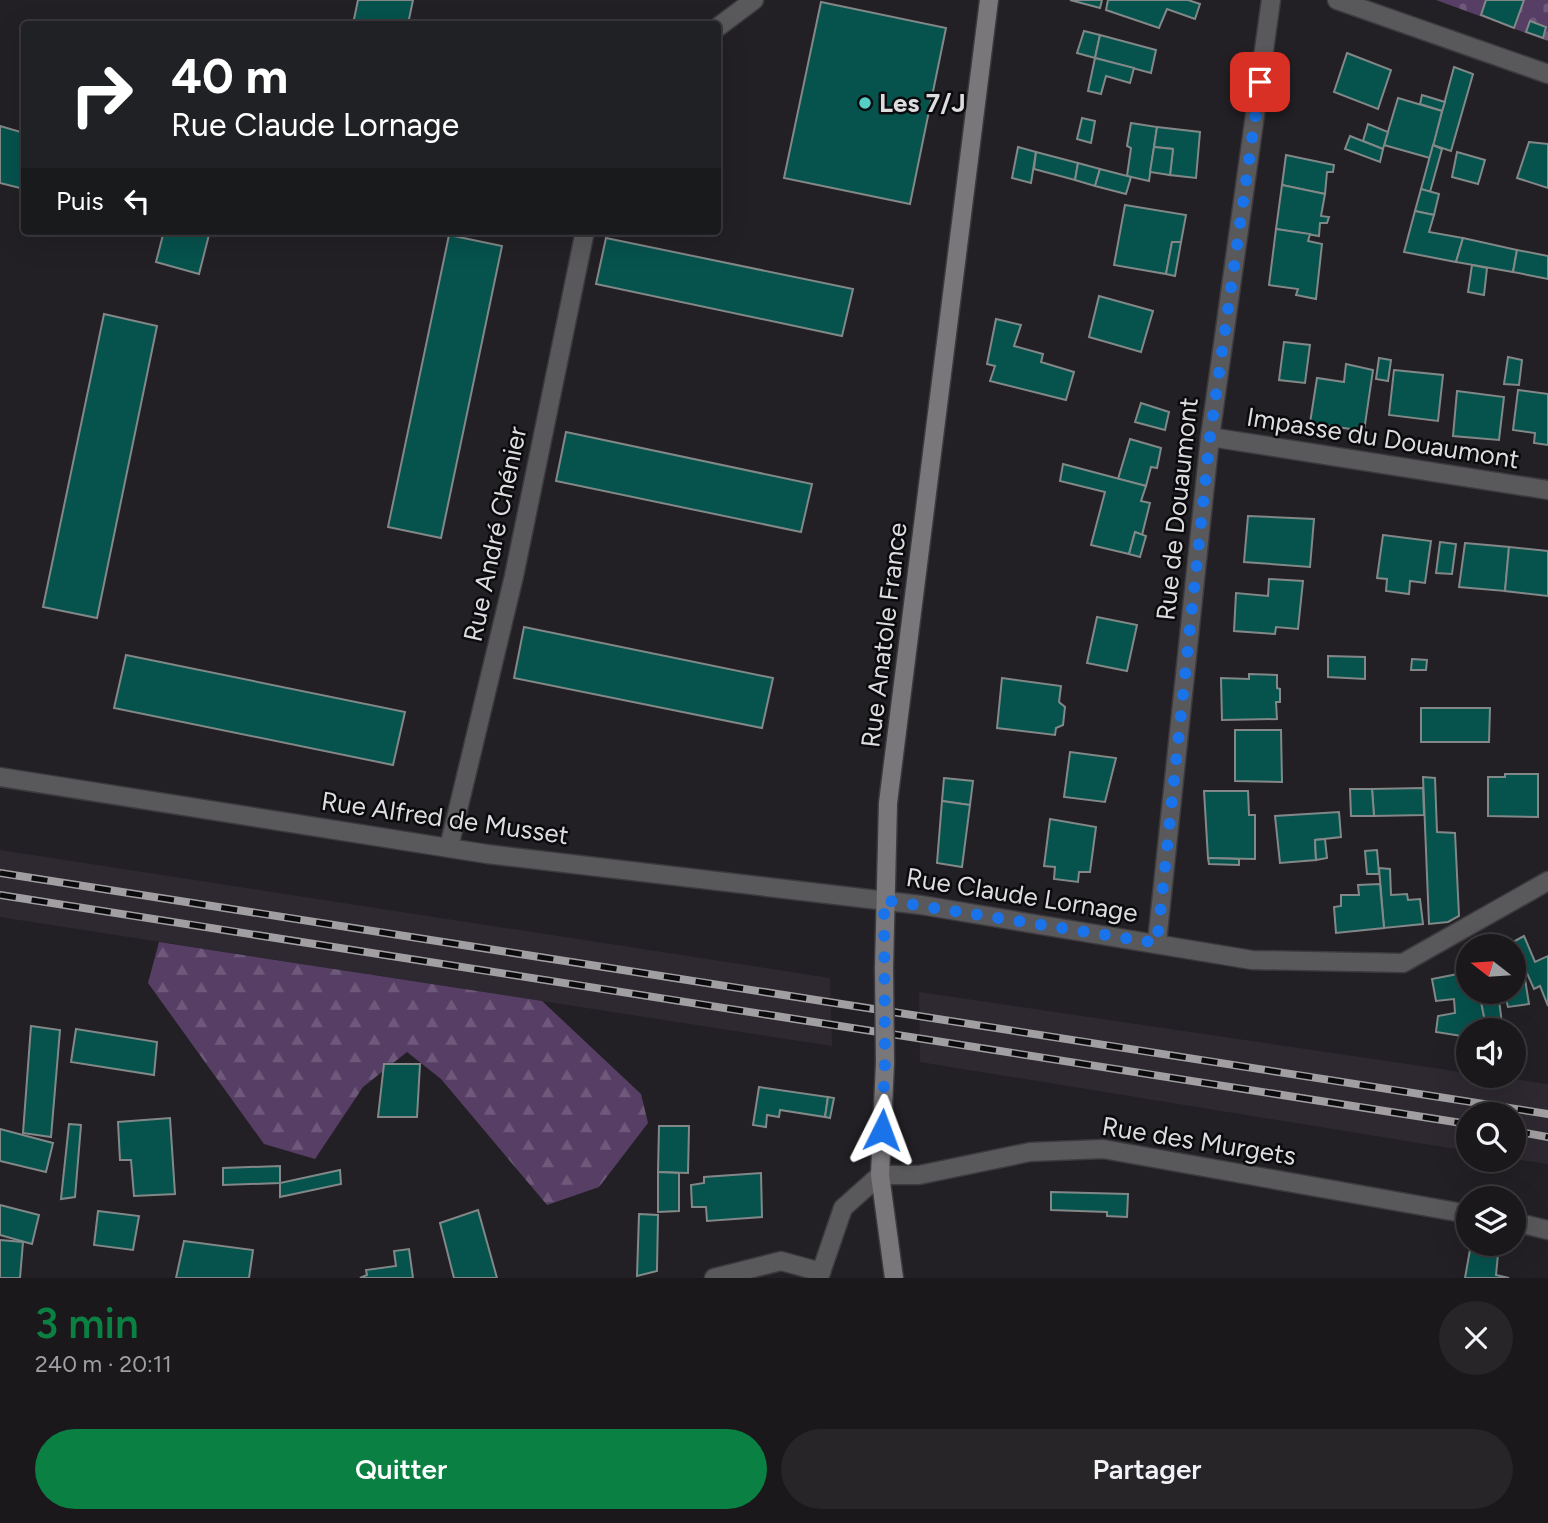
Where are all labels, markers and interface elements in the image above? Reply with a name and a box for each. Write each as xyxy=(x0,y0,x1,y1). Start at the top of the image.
text: 40 m xyxy=(171,46,288,105)
icon: right xyxy=(56,49,147,140)
pin xyxy=(1230,52,1290,112)
icon: arrive xyxy=(1241,63,1279,101)
place label: Les 7/J xyxy=(879,87,966,119)
marker: Les 7/J xyxy=(857,95,873,111)
text: Rue Claude Lornage xyxy=(171,106,459,144)
icon: left xyxy=(118,182,156,220)
text: Puis xyxy=(56,185,104,217)
street label: Rue de Douaumont xyxy=(1149,396,1205,622)
street label: Impasse du Douaumont xyxy=(1244,401,1522,475)
street label: Rue André Chénier xyxy=(457,423,533,645)
street label: Rue Anatole France xyxy=(854,521,914,749)
street label: Rue Alfred de Musset xyxy=(319,785,571,851)
street label: Rue Claude Lornage xyxy=(904,861,1140,929)
north arrow xyxy=(1456,934,1526,1004)
map controls xyxy=(1456,934,1526,1256)
button: sound xyxy=(1456,1018,1526,1088)
position arrow xyxy=(845,1093,919,1167)
button: search xyxy=(1456,1102,1526,1172)
street label: Rue des Murgets xyxy=(1100,1110,1298,1172)
button: layers xyxy=(1456,1186,1526,1256)
text: 3 min xyxy=(35,1298,139,1349)
button: close xyxy=(1439,1301,1513,1375)
text: 240 m · 20:11 xyxy=(35,1350,172,1378)
button: Quitter xyxy=(35,1429,767,1509)
button: Partager xyxy=(781,1429,1513,1509)

